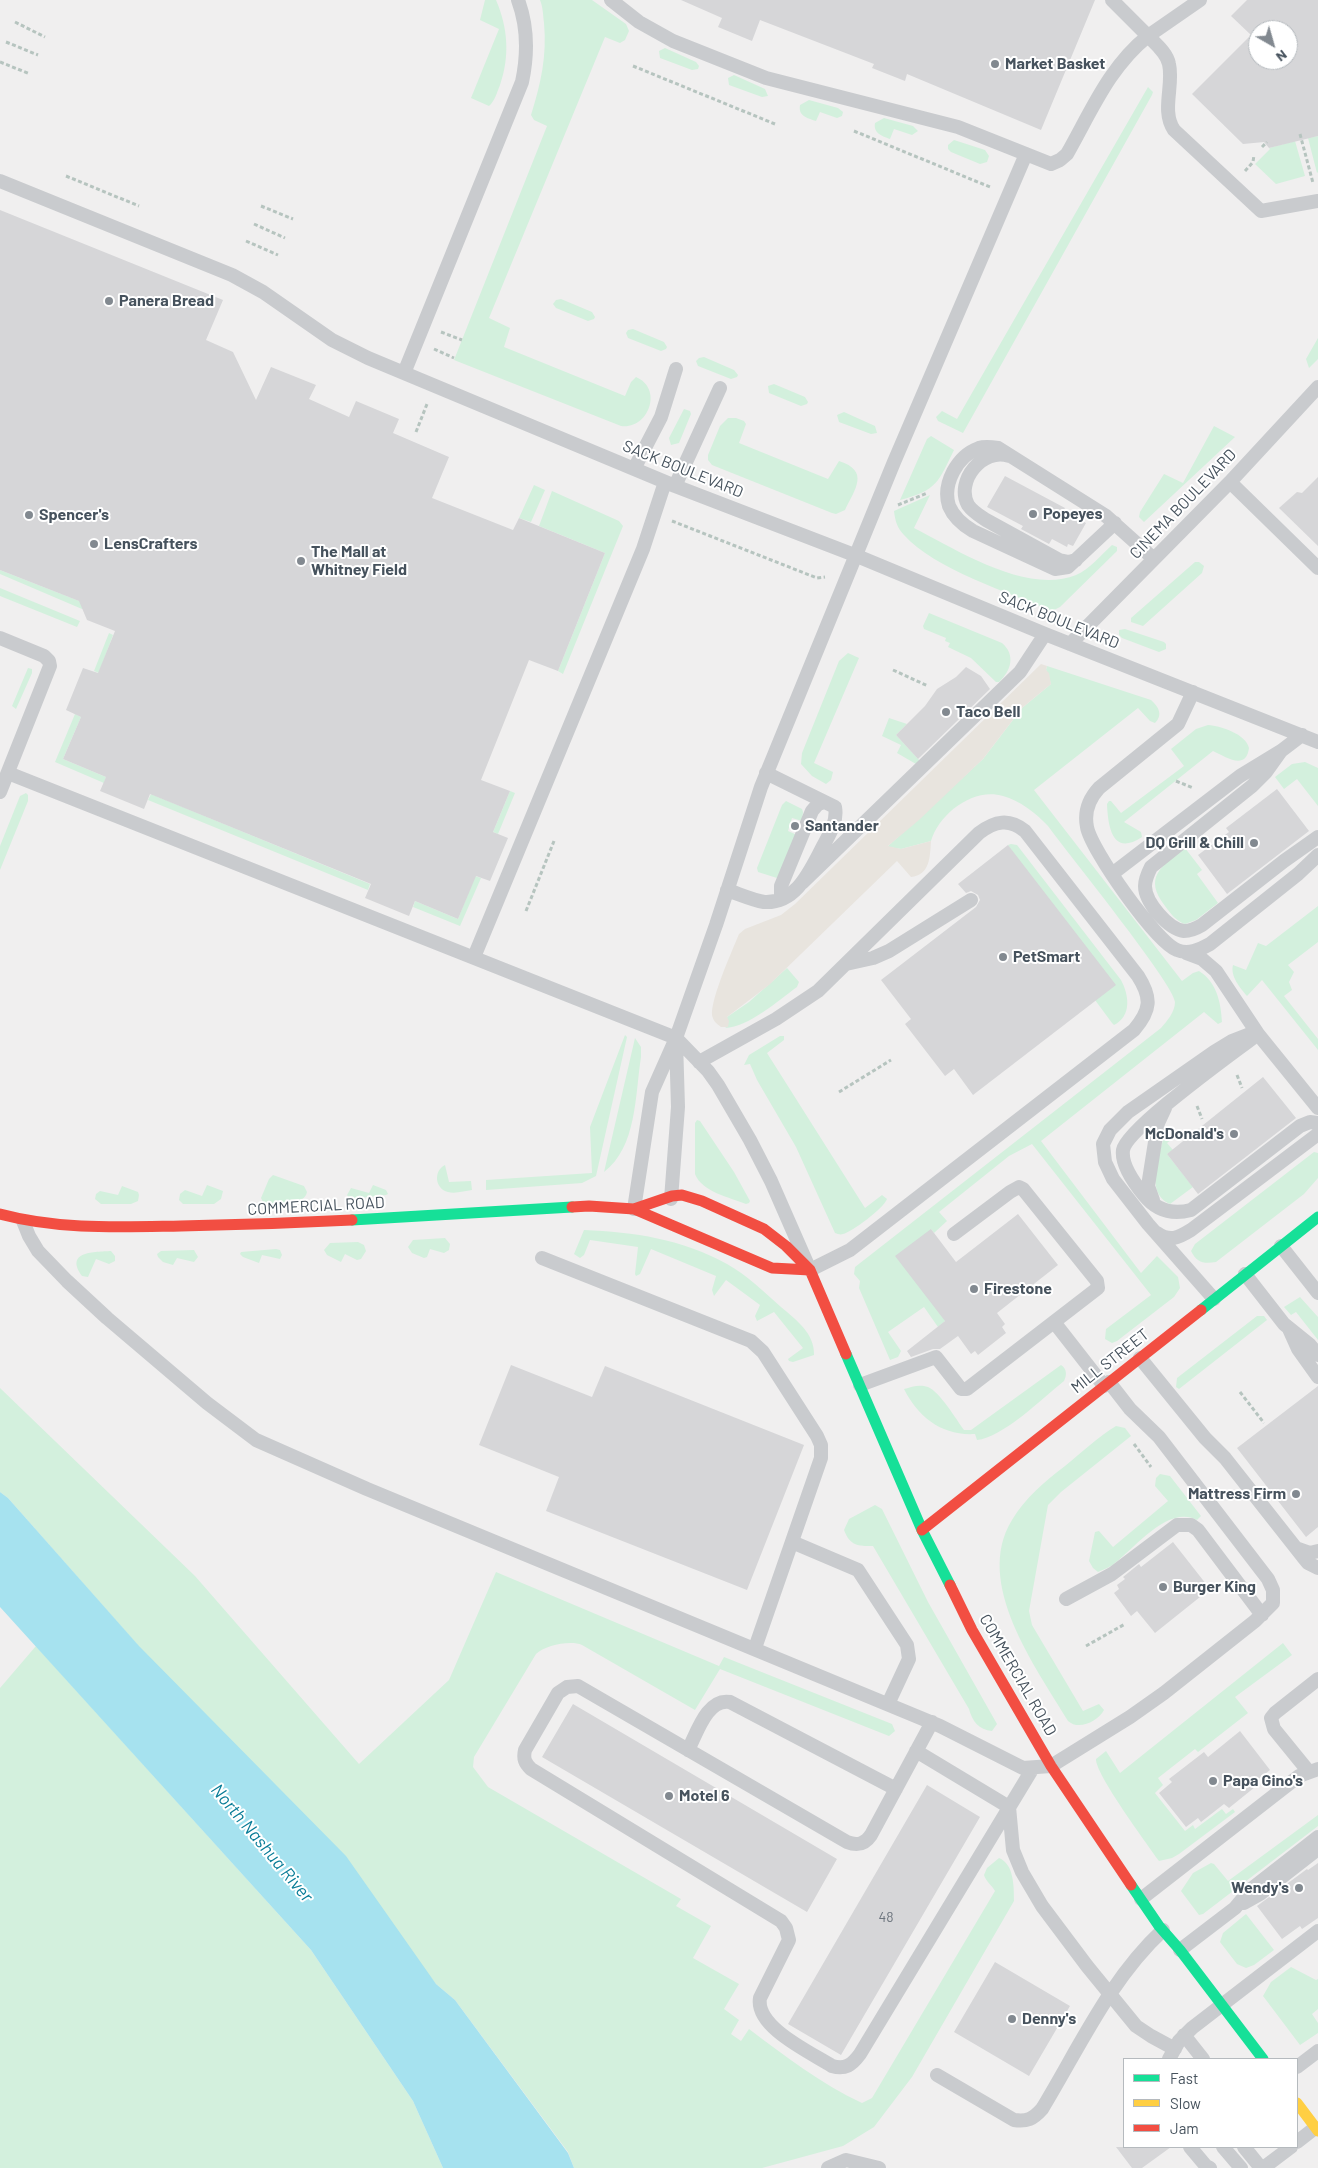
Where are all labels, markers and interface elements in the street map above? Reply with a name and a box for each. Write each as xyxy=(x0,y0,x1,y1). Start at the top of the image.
north arrow xyxy=(1248,20,1298,70)
text: N xyxy=(1273,47,1291,66)
place label: Market Basket xyxy=(1005,54,1105,74)
marker: Market Basket xyxy=(989,58,1001,70)
place label: Panera Bread xyxy=(119,291,214,311)
marker: Panera Bread xyxy=(103,295,115,307)
street label: SACK BOULEVARD xyxy=(620,436,746,502)
street label: CINEMA BOULEVARD xyxy=(1126,445,1240,563)
place label: Popeyes xyxy=(1043,504,1103,524)
place label: Spencer's xyxy=(39,505,109,525)
marker: Popeyes xyxy=(1027,508,1039,520)
marker: Spencer's xyxy=(23,509,35,521)
place label: LensCrafters xyxy=(104,534,198,554)
marker: LensCrafters xyxy=(88,538,100,550)
place label: The Mall at Whitney Field xyxy=(311,542,407,580)
marker: The Mall at Whitney Field xyxy=(295,555,307,567)
street label: SACK BOULEVARD xyxy=(996,587,1122,653)
place label: Taco Bell xyxy=(956,702,1020,722)
marker: Taco Bell xyxy=(940,706,952,718)
place label: Santander xyxy=(805,816,879,836)
marker: Santander xyxy=(789,820,801,832)
place label: DQ Grill & Chill xyxy=(1146,833,1244,853)
marker: DQ Grill & Chill xyxy=(1248,837,1260,849)
place label: PetSmart xyxy=(1013,947,1080,967)
marker: PetSmart xyxy=(997,951,1009,963)
place label: McDonald's xyxy=(1145,1124,1224,1144)
marker: McDonald's xyxy=(1228,1128,1240,1140)
street label: COMMERCIAL ROAD xyxy=(247,1193,385,1219)
place label: Firestone xyxy=(984,1279,1052,1299)
marker: Firestone xyxy=(968,1283,980,1295)
street label: MILL STREET xyxy=(1067,1325,1153,1397)
place label: Mattress Firm xyxy=(1188,1484,1286,1504)
marker: Mattress Firm xyxy=(1290,1488,1302,1500)
place label: Burger King xyxy=(1173,1577,1256,1597)
marker: Burger King xyxy=(1157,1581,1169,1593)
street label: COMMERCIAL ROAD xyxy=(975,1611,1061,1739)
place label: Papa Gino's xyxy=(1223,1771,1303,1791)
marker: Papa Gino's xyxy=(1207,1775,1219,1787)
water label: North Nashua River xyxy=(206,1780,318,1906)
place label: Motel 6 xyxy=(679,1786,730,1806)
marker: Motel 6 xyxy=(663,1790,675,1802)
place label: Wendy's xyxy=(1231,1878,1289,1898)
marker: Wendy's xyxy=(1293,1882,1305,1894)
house number: 48 xyxy=(878,1909,894,1925)
place label: Denny's xyxy=(1022,2009,1076,2029)
marker: Denny's xyxy=(1006,2013,1018,2025)
legend xyxy=(1123,2058,1298,2148)
text: Fast xyxy=(1170,2069,1198,2087)
text: Slow xyxy=(1170,2094,1201,2112)
text: Jam xyxy=(1170,2119,1199,2137)

